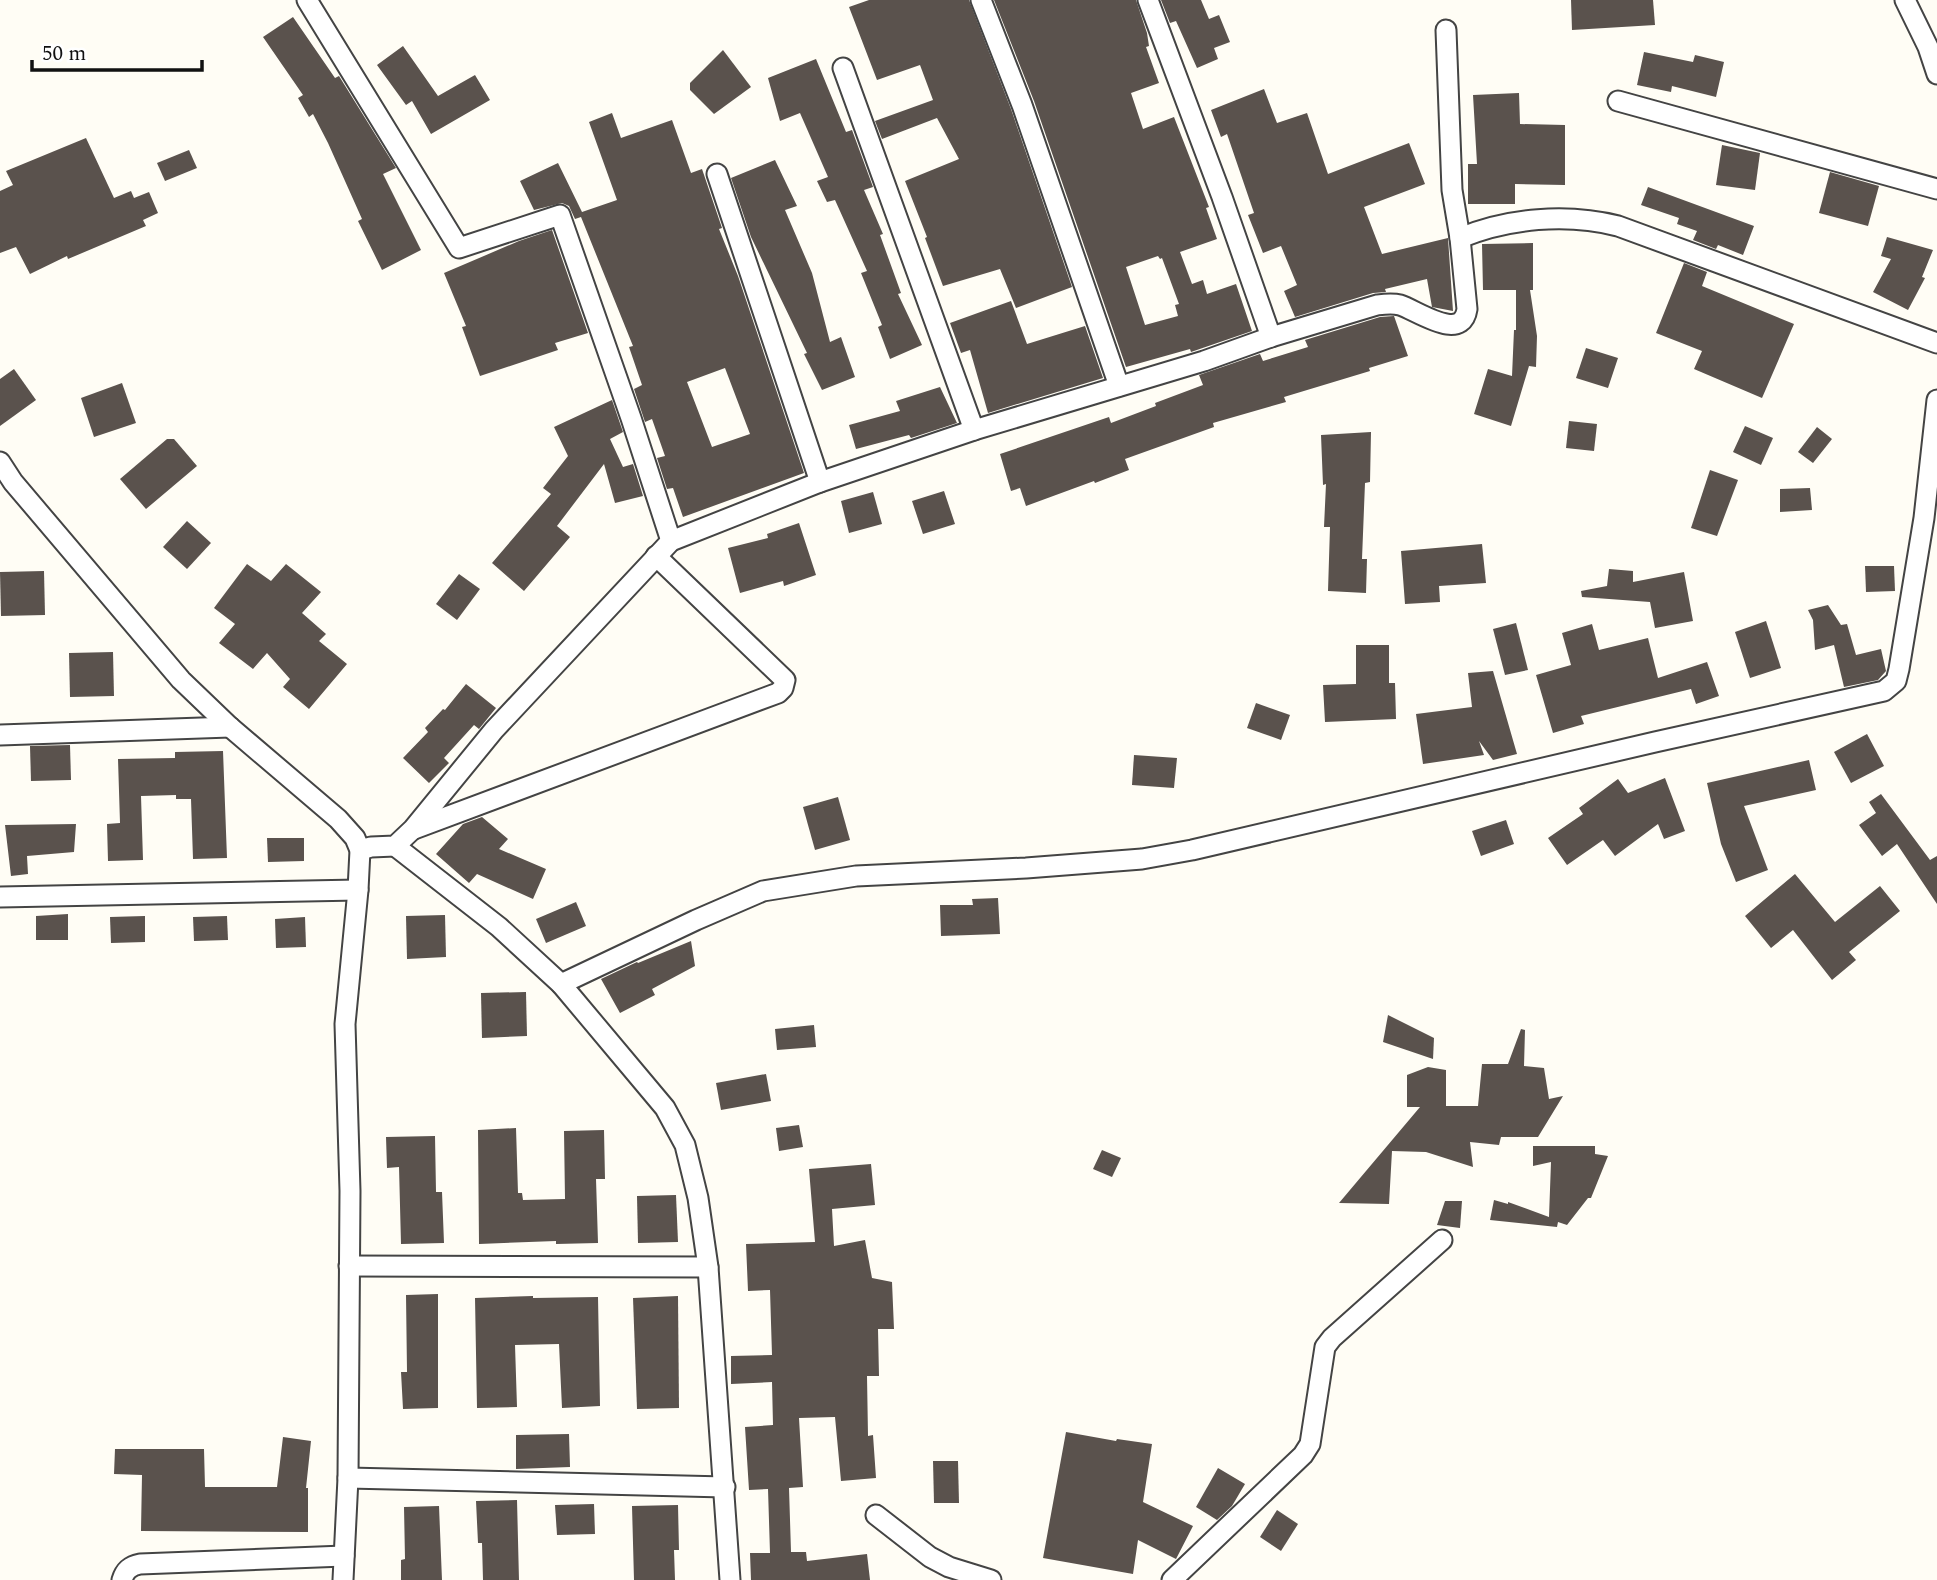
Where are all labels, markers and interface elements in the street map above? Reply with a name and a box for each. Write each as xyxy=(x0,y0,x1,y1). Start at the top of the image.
scale bar xyxy=(32,28,201,72)
text: 50 m xyxy=(42,38,86,70)

